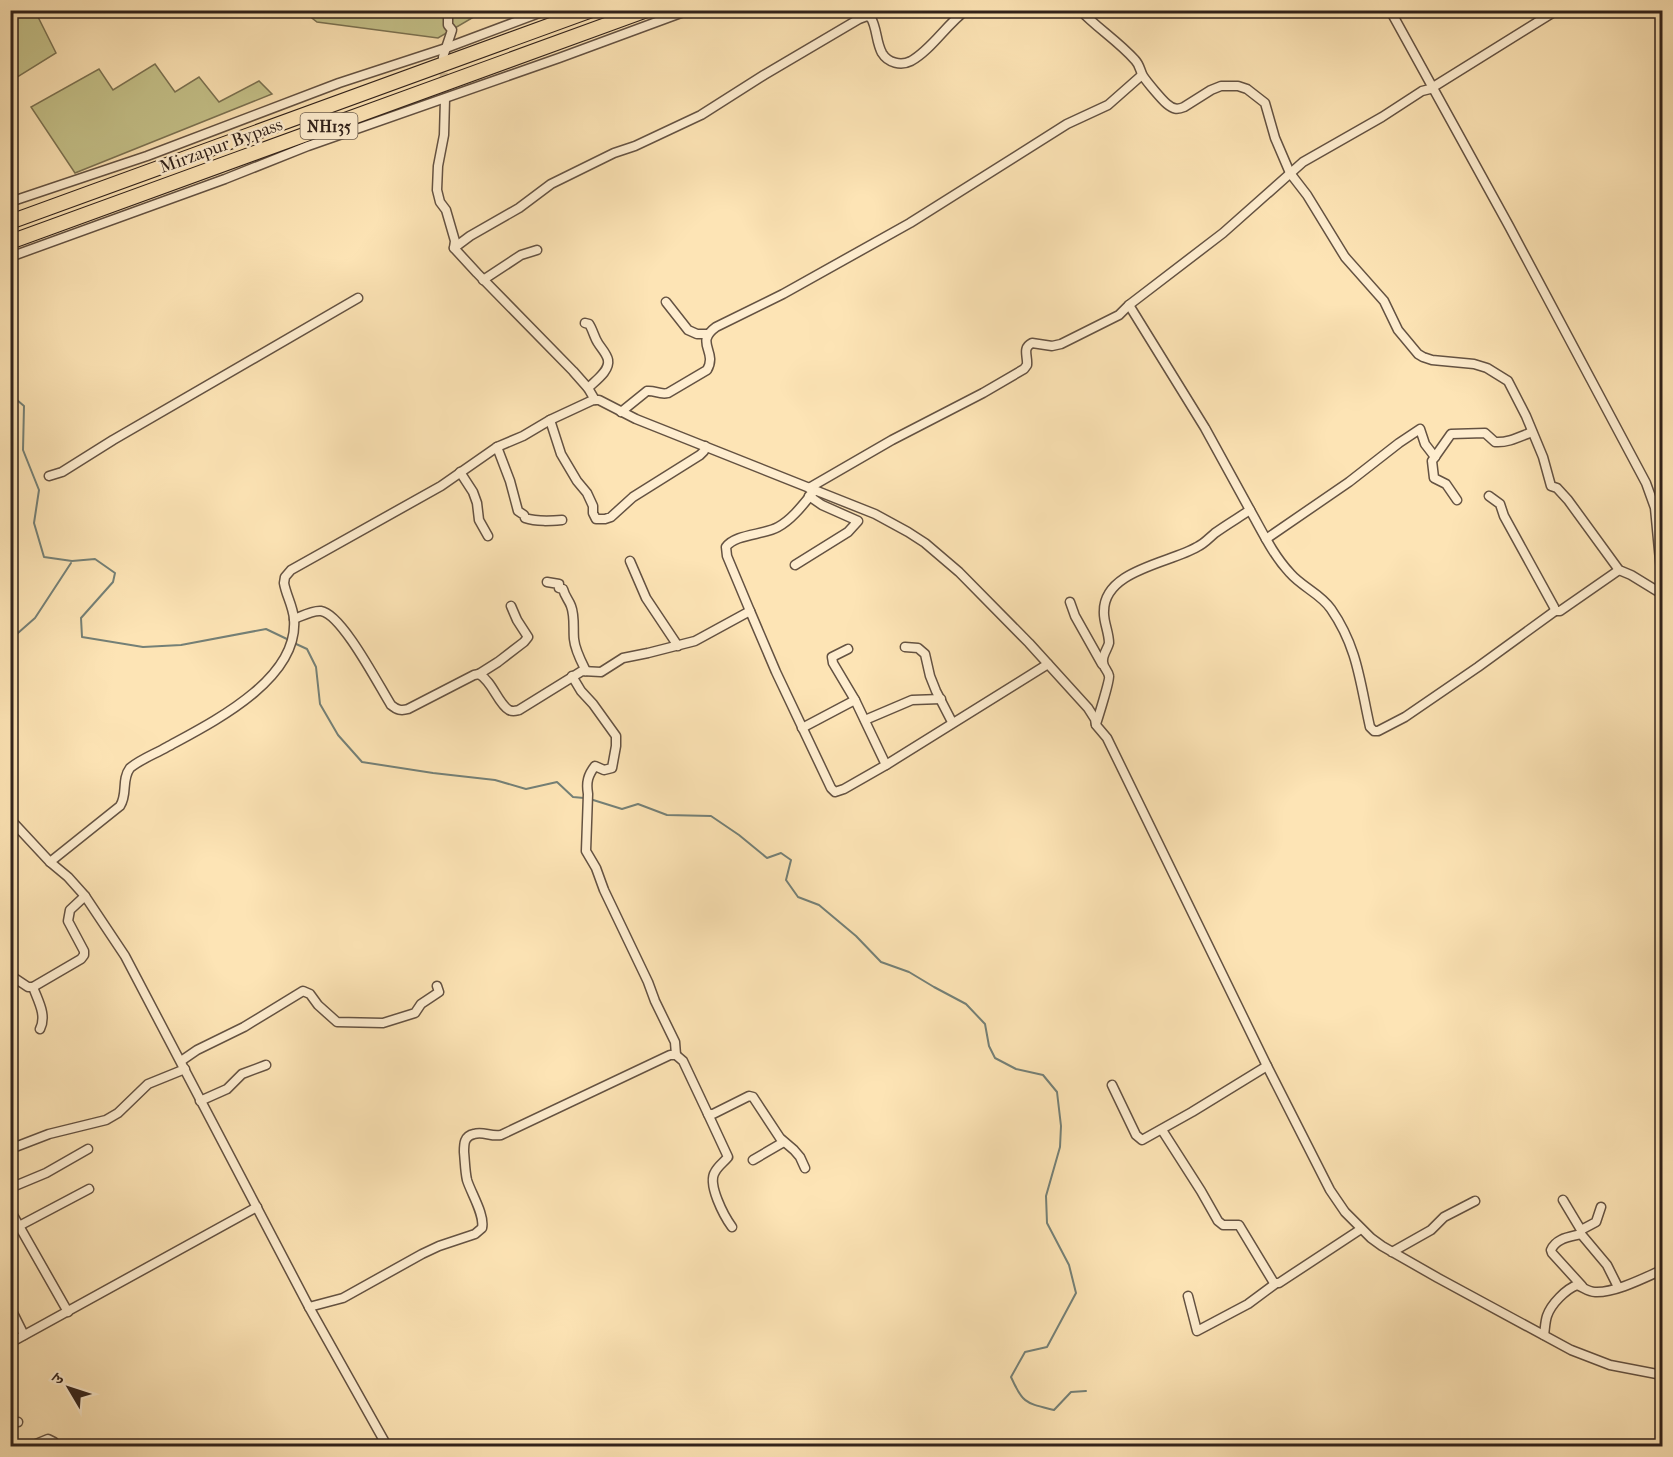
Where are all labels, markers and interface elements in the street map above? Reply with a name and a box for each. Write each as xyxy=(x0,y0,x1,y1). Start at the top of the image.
road number: NH135 xyxy=(300,113,358,139)
street label: Mirzapur Bypass xyxy=(156,114,286,178)
north arrow xyxy=(39,1358,99,1418)
text: उ xyxy=(47,1368,69,1389)

